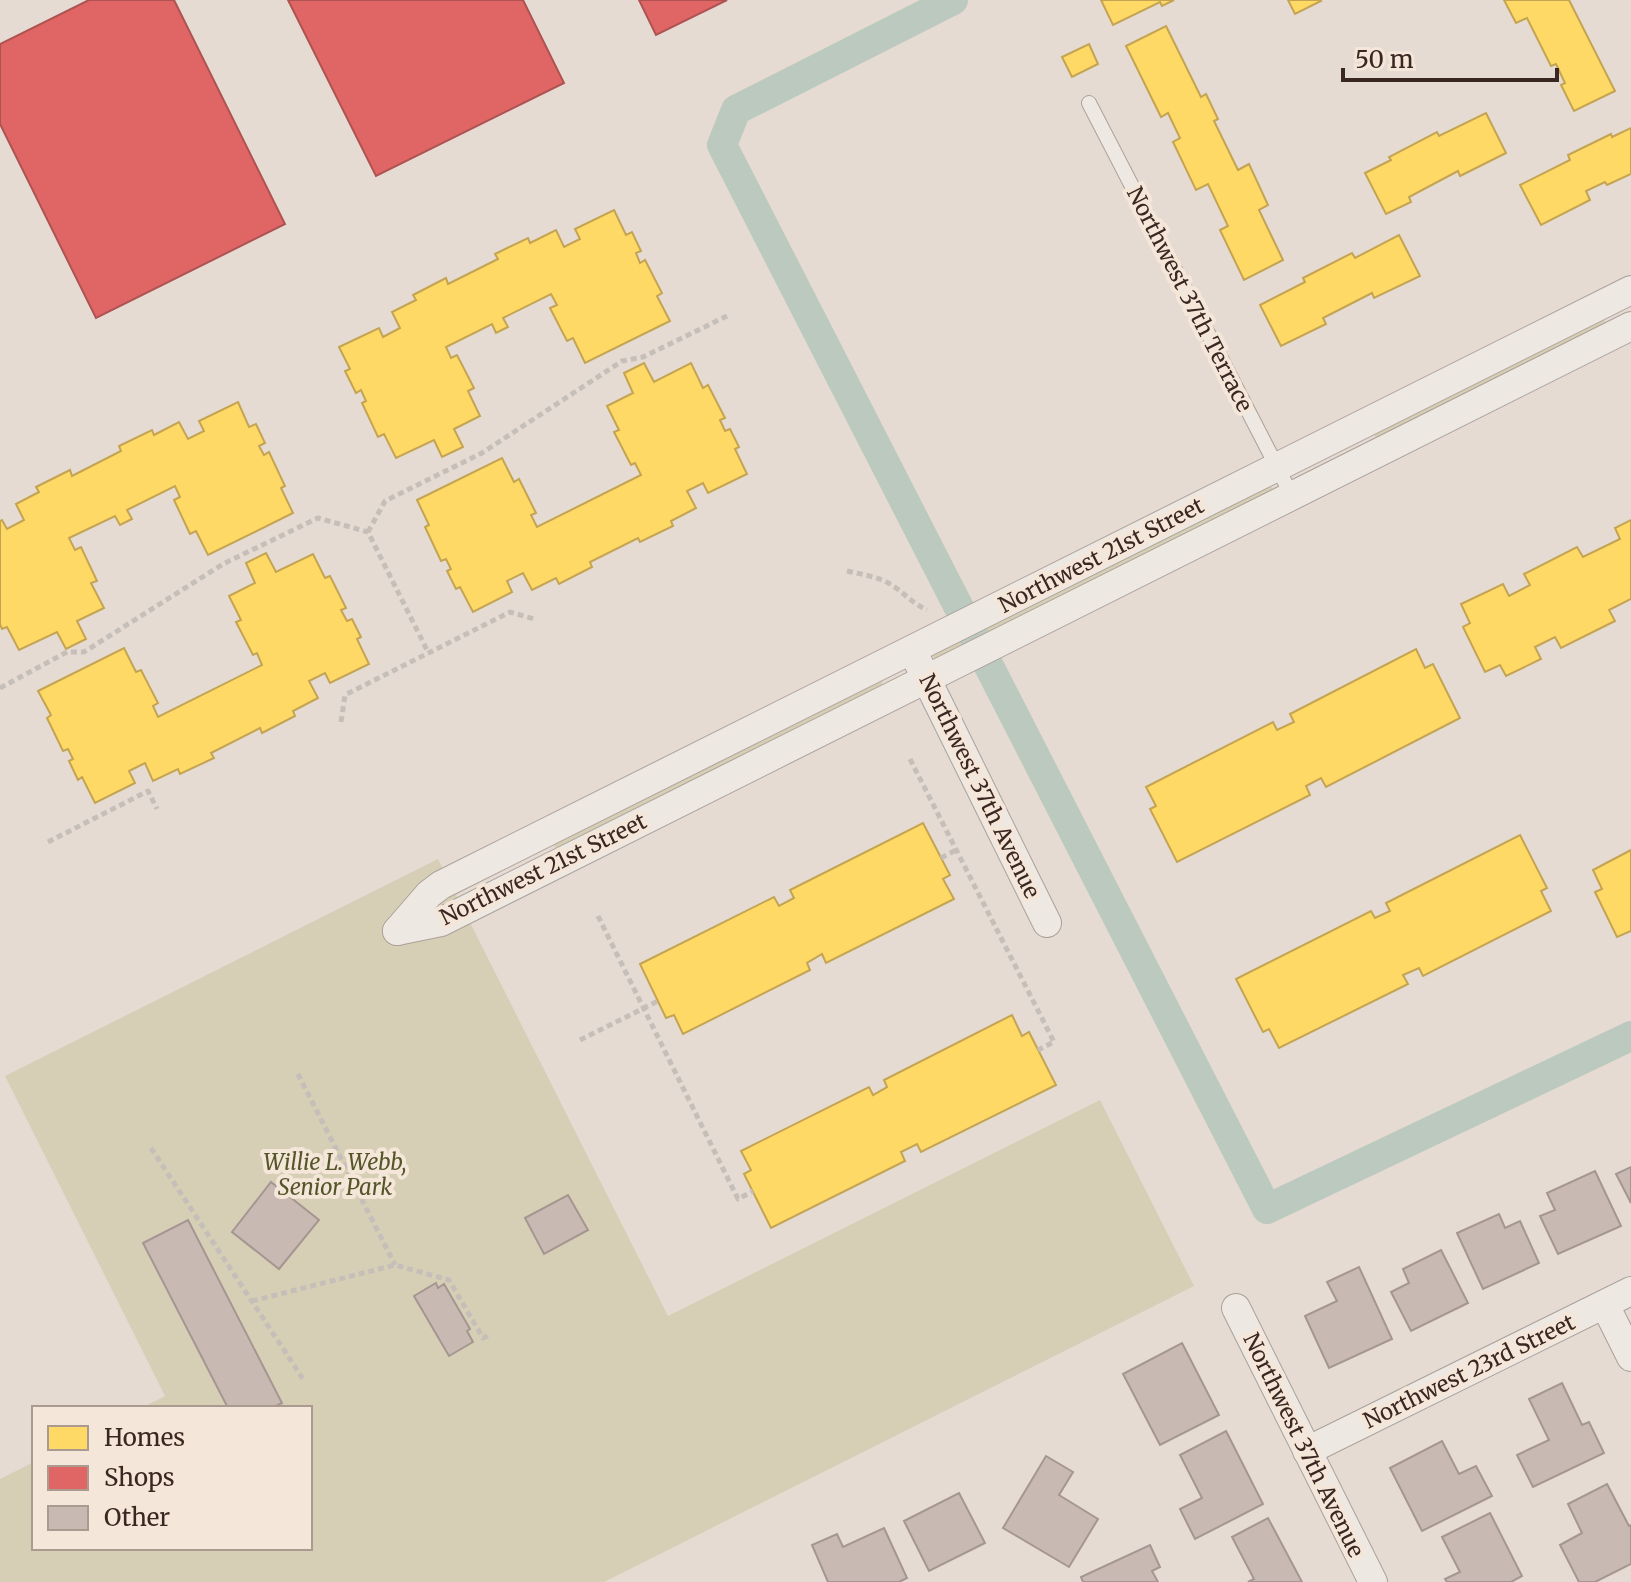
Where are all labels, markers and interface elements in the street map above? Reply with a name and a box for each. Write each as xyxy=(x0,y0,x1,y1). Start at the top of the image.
scale bar xyxy=(1343,32,1557,82)
text: 50 m xyxy=(1355,44,1414,75)
street label: Northwest 37th Terrace xyxy=(1121,182,1259,416)
street label: Northwest 21st Street xyxy=(994,491,1209,619)
street label: Northwest 37th Avenue xyxy=(913,669,1047,903)
street label: Northwest 21st Street xyxy=(435,807,651,931)
park label: Willie L. Webb, Senior Park xyxy=(264,1148,406,1201)
street label: Northwest 23rd Street xyxy=(1359,1307,1580,1434)
street label: Northwest 37th Avenue xyxy=(1237,1328,1371,1562)
legend xyxy=(32,1406,312,1550)
text: Homes xyxy=(104,1422,185,1453)
text: Shops xyxy=(104,1462,175,1493)
text: Other xyxy=(104,1502,170,1533)

